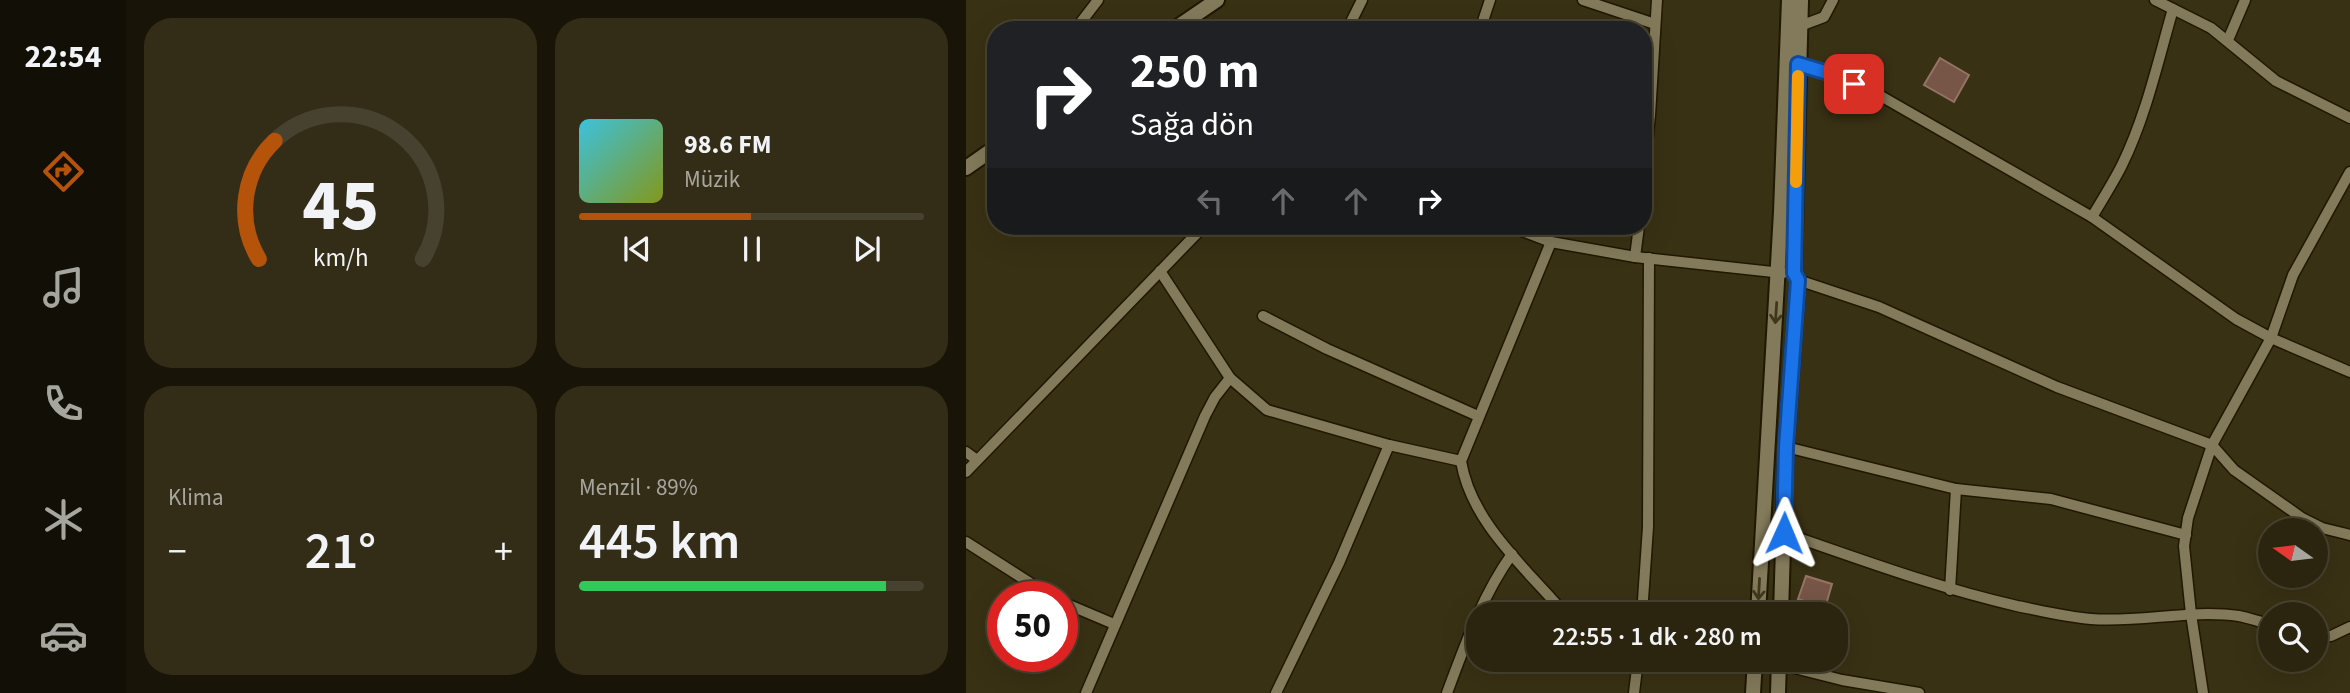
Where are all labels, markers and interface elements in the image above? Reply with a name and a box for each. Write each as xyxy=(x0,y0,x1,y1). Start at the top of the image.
text: 22:54 xyxy=(24,34,102,80)
text: 250 m xyxy=(1130,37,1259,107)
icon: right xyxy=(1015,49,1106,140)
pin xyxy=(1824,54,1884,114)
icon: arrive xyxy=(1835,65,1873,103)
text: Sağa dön xyxy=(1130,102,1254,148)
text: 98.6 FM xyxy=(684,126,772,163)
icon: directions xyxy=(39,147,88,196)
text: 45 xyxy=(302,155,379,259)
text: Müzik xyxy=(684,163,740,196)
icon: left xyxy=(1191,182,1229,220)
icon: ahead xyxy=(1264,182,1302,220)
icon: ahead xyxy=(1337,182,1375,220)
icon: right xyxy=(1410,182,1448,220)
icon: previous xyxy=(618,230,656,268)
icon: pause xyxy=(733,230,771,268)
icon: next xyxy=(848,230,886,268)
text: km/h xyxy=(313,240,368,276)
icon: music xyxy=(39,263,88,312)
one-way arrow xyxy=(1769,301,1782,324)
icon: phone xyxy=(39,379,88,428)
text: Menzil · 89% xyxy=(579,471,698,504)
text: Klima xyxy=(168,481,224,514)
icon: climate xyxy=(39,495,88,544)
position arrow xyxy=(1747,496,1821,570)
text: 445 km xyxy=(579,505,740,579)
text: 21° xyxy=(305,515,376,589)
north arrow xyxy=(2258,518,2328,588)
map controls xyxy=(2258,518,2328,672)
text: − xyxy=(168,525,187,579)
text: + xyxy=(494,525,513,579)
one-way arrow xyxy=(1752,577,1765,600)
speed limit sign: 50 xyxy=(987,581,1078,672)
button: search xyxy=(2258,602,2328,672)
icon: car xyxy=(39,611,88,660)
text: 22:55 · 1 dk · 280 m xyxy=(1552,618,1762,655)

